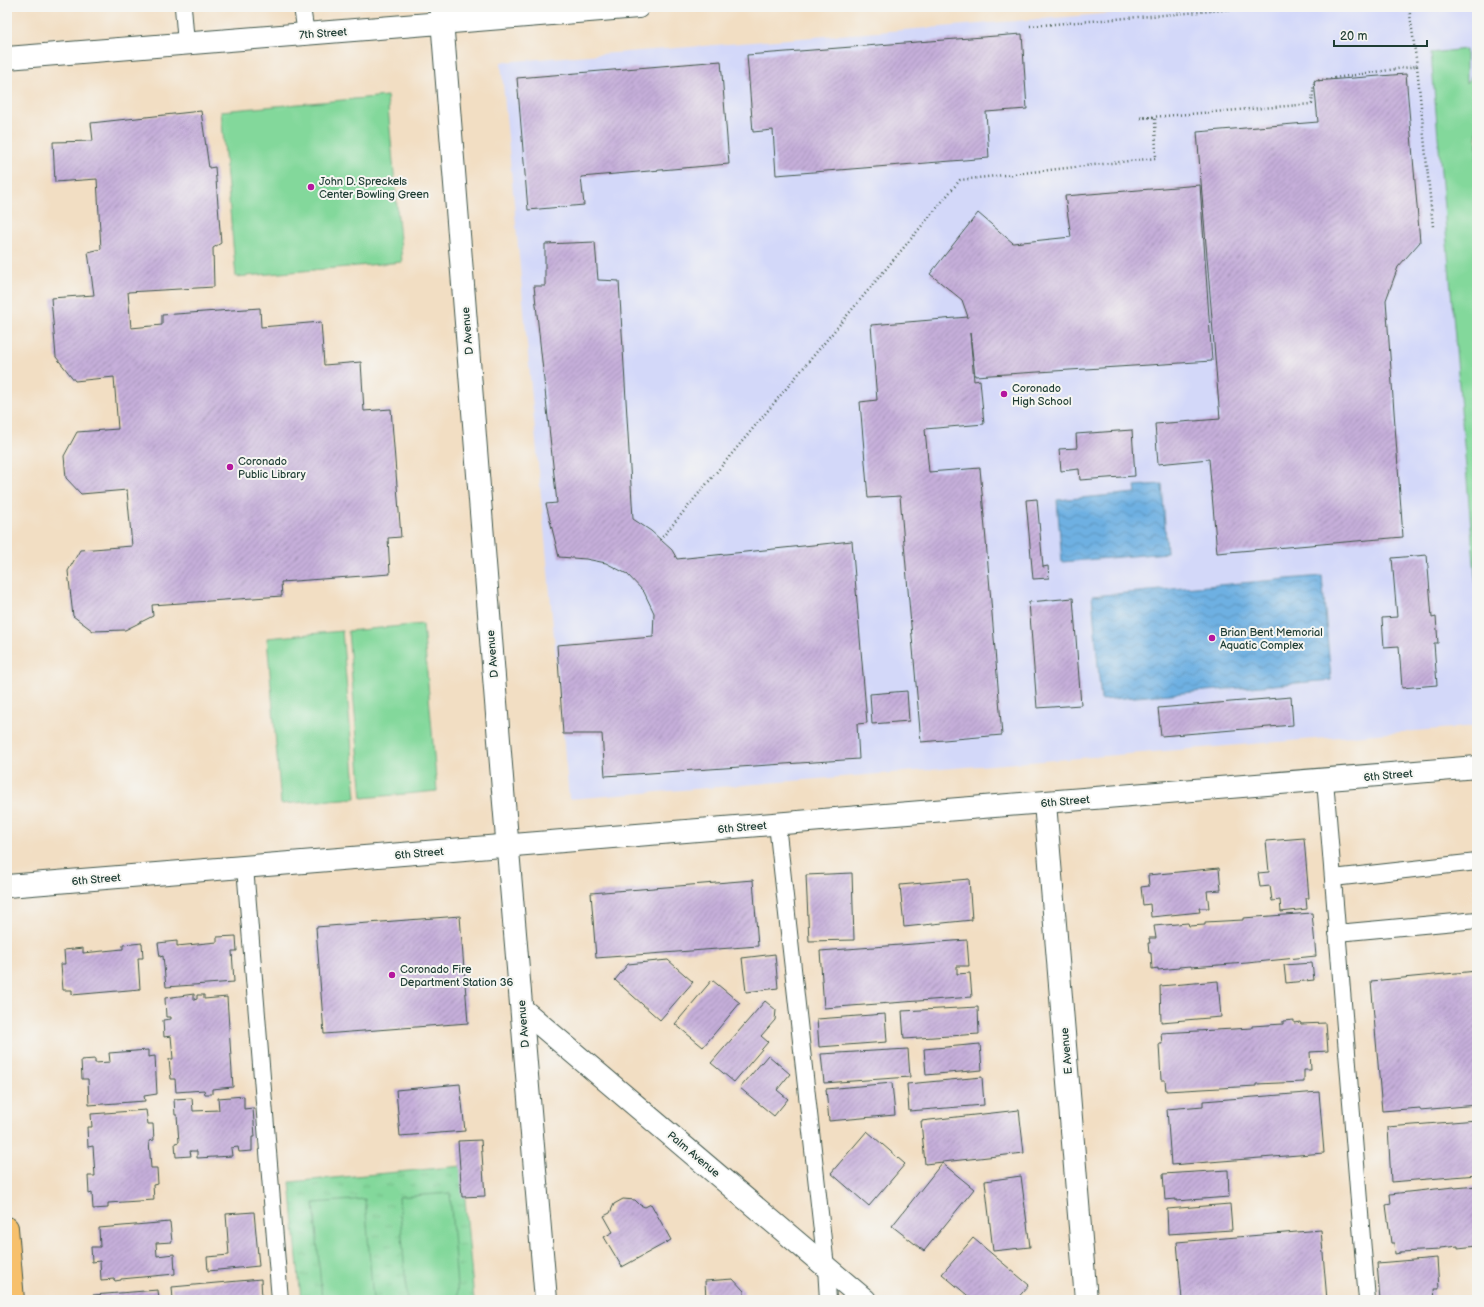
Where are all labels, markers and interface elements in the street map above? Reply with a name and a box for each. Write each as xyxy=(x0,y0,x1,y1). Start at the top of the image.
scale bar xyxy=(1334,22,1427,48)
street label: 7th Street xyxy=(299,25,348,42)
text: 20 m xyxy=(1340,29,1367,44)
place label: John D. Spreckels Center Bowling Green xyxy=(319,175,429,201)
marker: John D. Spreckels Center Bowling Green xyxy=(306,182,316,192)
street label: D Avenue xyxy=(459,306,476,355)
place label: Coronado High School xyxy=(1012,382,1071,408)
marker: Coronado High School xyxy=(999,389,1009,399)
place label: Coronado Public Library xyxy=(238,455,306,481)
marker: Coronado Public Library xyxy=(225,462,235,472)
place label: Brian Bent Memorial Aquatic Complex xyxy=(1220,626,1323,652)
street label: D Avenue xyxy=(484,629,501,678)
marker: Brian Bent Memorial Aquatic Complex xyxy=(1207,633,1217,643)
street label: 6th Street xyxy=(1363,767,1414,784)
street label: 6th Street xyxy=(1040,793,1091,810)
street label: 6th Street xyxy=(717,819,768,836)
street label: 6th Street xyxy=(394,845,445,862)
street label: 6th Street xyxy=(71,871,122,888)
place label: Coronado Fire Department Station 36 xyxy=(400,963,513,989)
marker: Coronado Fire Department Station 36 xyxy=(387,970,397,980)
street label: D Avenue xyxy=(515,999,532,1048)
street label: E Avenue xyxy=(1058,1026,1075,1075)
street label: Palm Avenue xyxy=(665,1129,723,1180)

